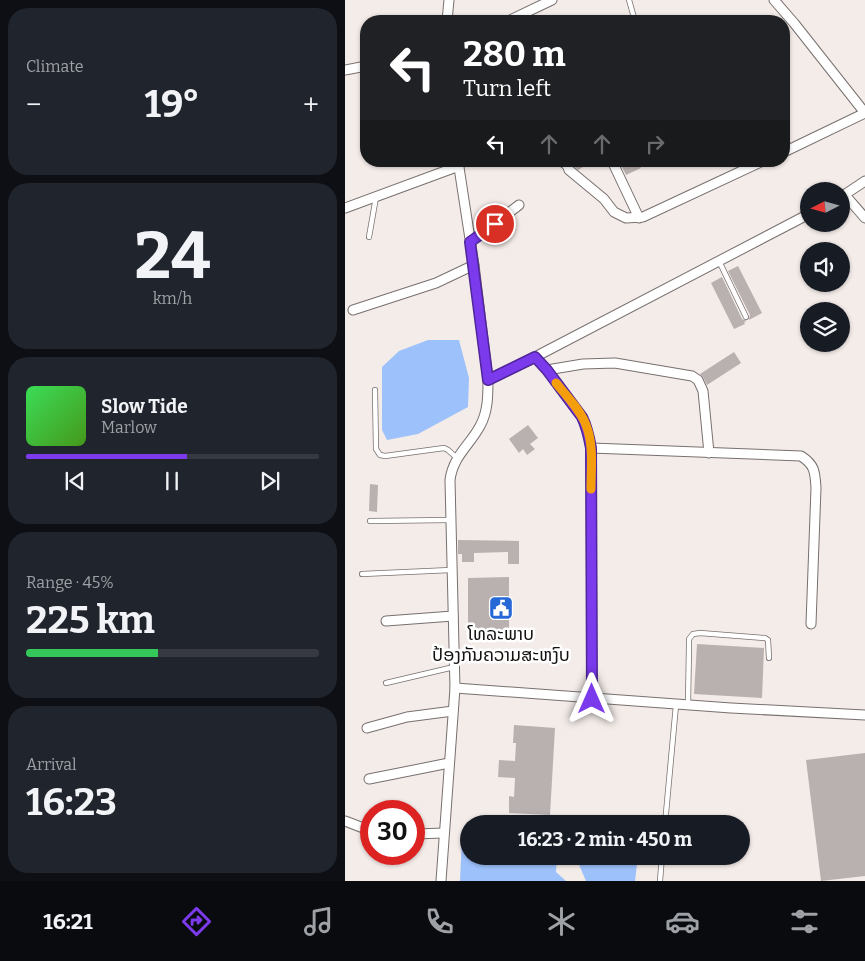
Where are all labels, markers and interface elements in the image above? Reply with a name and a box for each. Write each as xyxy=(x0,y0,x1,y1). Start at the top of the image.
text: 280 m xyxy=(463,33,566,75)
icon: left xyxy=(380,35,445,100)
text: Climate xyxy=(26,57,84,76)
text: Turn left xyxy=(463,75,551,102)
text: 19° xyxy=(145,81,200,127)
text: − xyxy=(26,88,41,121)
text: + xyxy=(303,88,319,121)
icon: left xyxy=(482,130,510,158)
icon: ahead xyxy=(535,130,563,158)
icon: ahead xyxy=(588,130,616,158)
icon: right xyxy=(641,130,669,158)
north arrow xyxy=(800,182,850,232)
map controls xyxy=(800,182,850,352)
pin xyxy=(474,203,516,245)
icon: arrive xyxy=(481,210,509,238)
text: 24 xyxy=(134,217,211,295)
button: sound xyxy=(800,242,850,292)
text: km/h xyxy=(153,289,192,308)
button: layers xyxy=(800,302,850,352)
text: Slow Tide xyxy=(101,395,188,418)
text: Marlow xyxy=(101,418,157,437)
icon: previous xyxy=(61,467,89,495)
icon: pause xyxy=(158,467,186,495)
icon: next xyxy=(256,467,284,495)
text: Range · 45% xyxy=(26,573,114,592)
public building icon: ໂທລະພາບ ປ້ອງກັນຄວາມສະຫງົບ xyxy=(488,595,514,621)
text: 225 km xyxy=(26,597,155,643)
place label: ໂທລະພາບ ປ້ອງກັນຄວາມສະຫງົບ xyxy=(432,623,570,666)
position arrow xyxy=(565,672,617,724)
text: Arrival xyxy=(26,755,77,774)
text: 16:23 xyxy=(26,779,117,825)
speed limit sign: 30 xyxy=(360,800,425,865)
text: 16:23 · 2 min · 450 m xyxy=(518,828,692,851)
icon: directions xyxy=(179,904,214,939)
icon: music xyxy=(301,904,336,939)
icon: phone xyxy=(422,904,457,939)
icon: climate xyxy=(544,904,579,939)
icon: car xyxy=(665,904,700,939)
icon: filters xyxy=(787,904,822,939)
text: 16:21 xyxy=(43,908,93,935)

